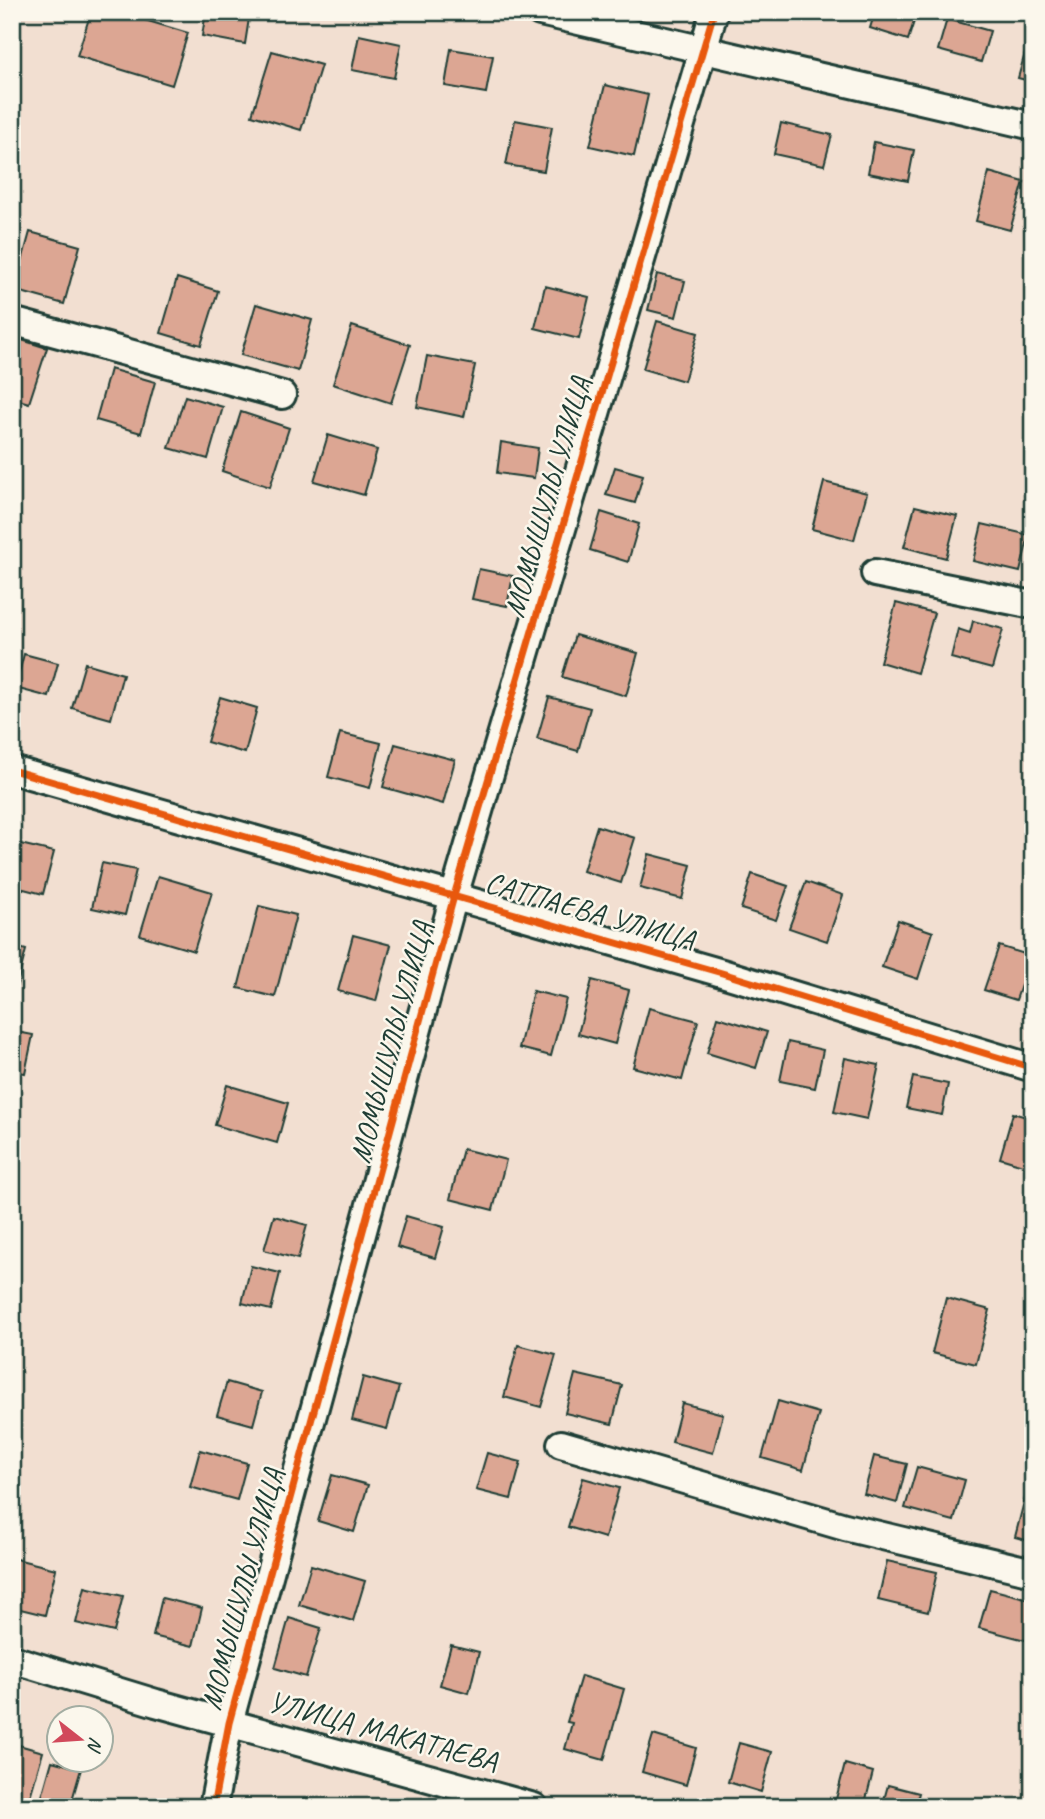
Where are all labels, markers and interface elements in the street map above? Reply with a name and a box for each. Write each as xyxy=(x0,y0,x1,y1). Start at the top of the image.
street label: МОМЫШУЛЫ УЛИЦА xyxy=(495,372,600,622)
street label: САТПАЕВА УЛИЦА xyxy=(481,863,701,960)
street label: МОМЫШУЛЫ УЛИЦА xyxy=(341,916,442,1167)
street label: МОМЫШУЛЫ УЛИЦА xyxy=(192,1463,293,1714)
street label: УЛИЦА МАКАТАЕВА xyxy=(264,1682,503,1780)
north arrow xyxy=(46,1703,116,1773)
text: N xyxy=(81,1735,108,1756)

